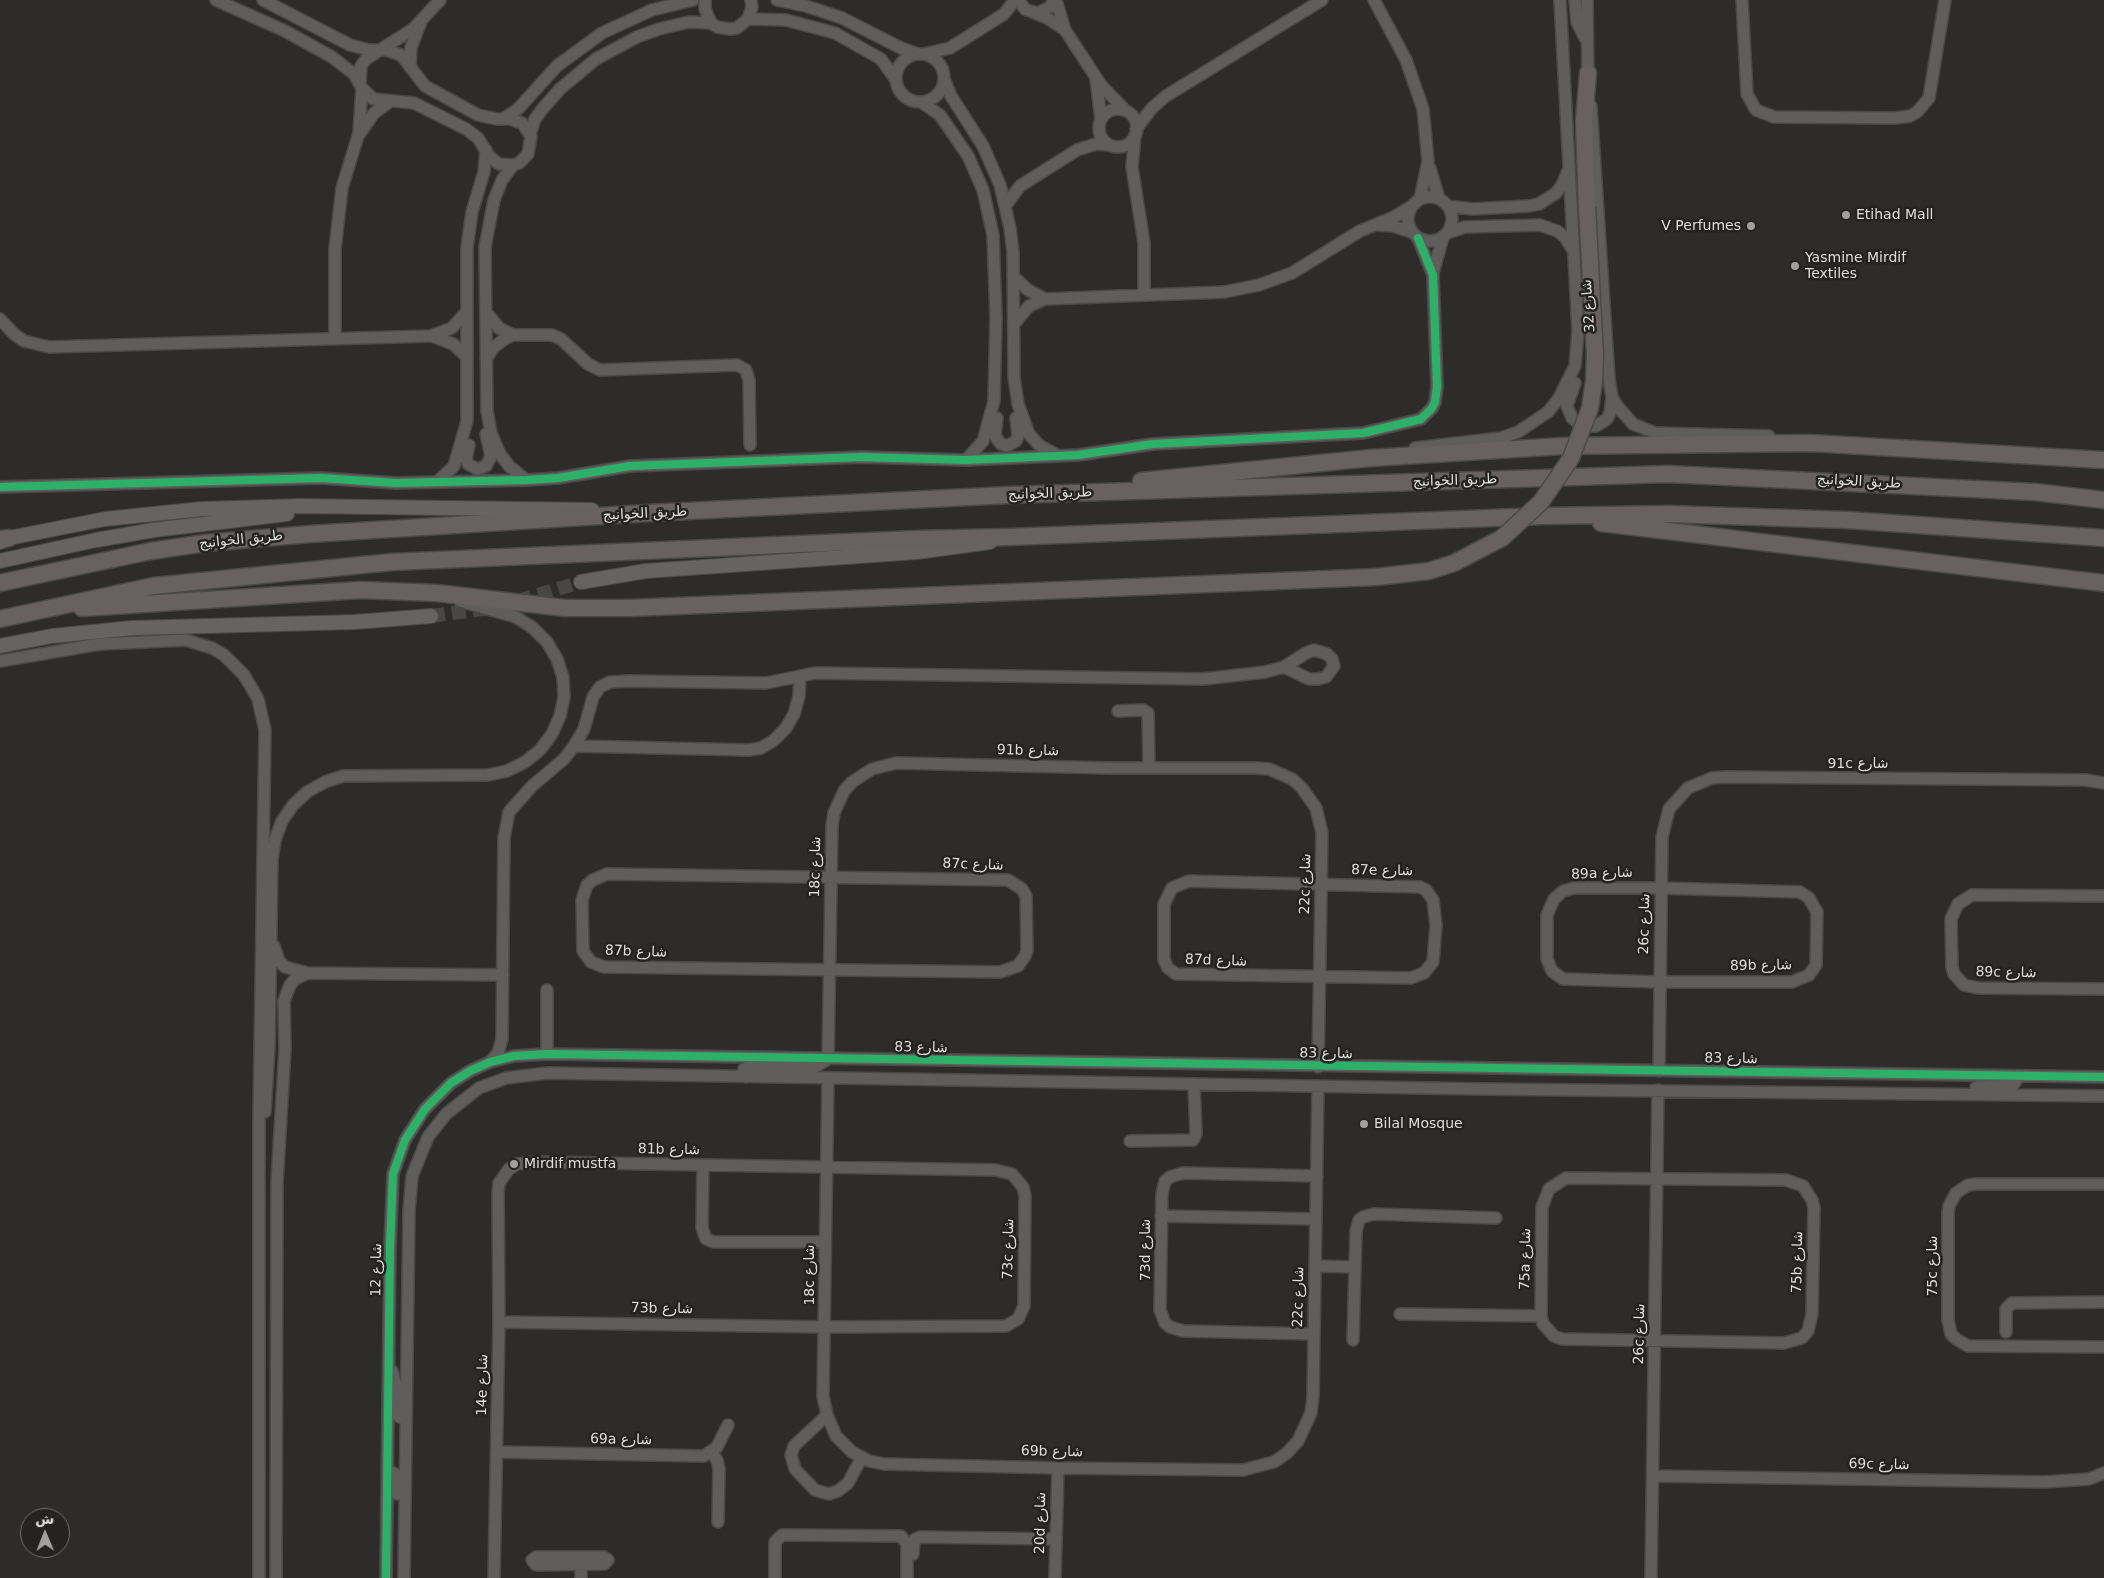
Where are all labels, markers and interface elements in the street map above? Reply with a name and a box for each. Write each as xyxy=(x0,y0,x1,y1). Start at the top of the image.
place label: Etihad Mall xyxy=(1856,207,1933,223)
marker: Etihad Mall xyxy=(1840,209,1852,221)
place label: V Perfumes xyxy=(1661,218,1741,234)
marker: V Perfumes xyxy=(1745,220,1757,232)
place label: Yasmine Mirdif Textiles xyxy=(1805,250,1906,282)
marker: Yasmine Mirdif Textiles xyxy=(1789,260,1801,272)
street label: شارع 32 xyxy=(1579,279,1599,333)
street label: طريق الخوانيج xyxy=(1413,471,1497,491)
street label: طريق الخوانيج xyxy=(1816,471,1902,493)
street label: طريق الخوانيج xyxy=(1008,484,1092,504)
street label: طريق الخوانيج xyxy=(602,503,688,525)
street label: طريق الخوانيج xyxy=(198,527,284,553)
street label: 91b شارع xyxy=(997,742,1059,760)
street label: 91c شارع xyxy=(1827,756,1889,772)
street label: 18c شارع xyxy=(807,836,825,898)
street label: 22c شارع xyxy=(1297,853,1315,915)
street label: 87c شارع xyxy=(942,856,1004,874)
street label: 87e شارع xyxy=(1351,862,1413,880)
street label: 89a شارع xyxy=(1571,865,1633,883)
street label: 26c شارع xyxy=(1636,893,1654,955)
street label: 87b شارع xyxy=(605,943,667,961)
street label: 87d شارع xyxy=(1185,952,1247,970)
street label: 89b شارع xyxy=(1730,957,1792,975)
street label: 89c شارع xyxy=(1975,964,2037,982)
street label: شارع 83 xyxy=(894,1039,948,1057)
street label: شارع 83 xyxy=(1299,1045,1353,1063)
street label: شارع 83 xyxy=(1704,1050,1758,1068)
place label: Bilal Mosque xyxy=(1374,1116,1463,1132)
marker: Bilal Mosque xyxy=(1358,1118,1370,1130)
street label: 81b شارع xyxy=(638,1141,700,1159)
place label: Mirdif mustfa xyxy=(524,1156,616,1172)
marker: Mirdif mustfa xyxy=(508,1158,520,1170)
street label: 73c شارع xyxy=(1000,1218,1018,1280)
street label: 73d شارع xyxy=(1138,1219,1154,1281)
street label: 75a شارع xyxy=(1517,1228,1535,1290)
street label: 75b شارع xyxy=(1789,1231,1807,1293)
street label: 75c شارع xyxy=(1925,1235,1941,1297)
street label: شارع 12 xyxy=(368,1243,386,1297)
street label: 18c شارع xyxy=(802,1244,818,1306)
street label: 22c شارع xyxy=(1290,1266,1308,1328)
street label: 73b شارع xyxy=(631,1300,693,1318)
street label: 26c شارع xyxy=(1631,1303,1649,1365)
street label: 14e شارع xyxy=(474,1354,492,1416)
street label: 69a شارع xyxy=(590,1431,652,1449)
street label: 69b شارع xyxy=(1021,1443,1083,1461)
street label: 69c شارع xyxy=(1848,1456,1910,1474)
street label: 20d شارع xyxy=(1032,1492,1050,1554)
north arrow xyxy=(20,1508,70,1558)
text: ش xyxy=(35,1511,55,1527)

